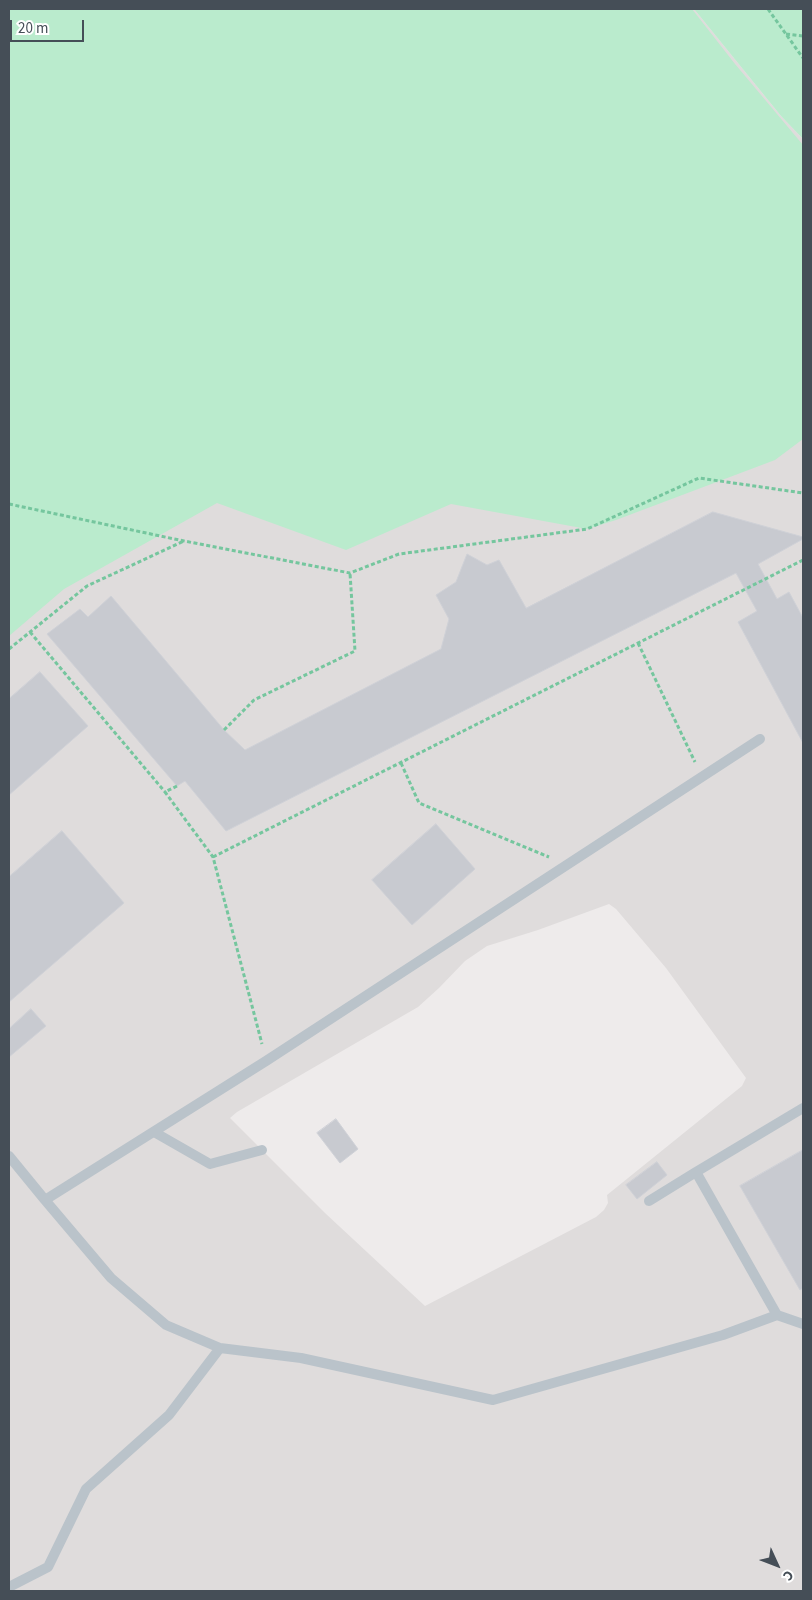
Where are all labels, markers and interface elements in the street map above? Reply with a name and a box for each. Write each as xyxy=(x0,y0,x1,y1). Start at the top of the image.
scale bar xyxy=(12,10,86,42)
text: 20 m xyxy=(18,18,48,39)
north arrow xyxy=(752,1540,802,1590)
text: С xyxy=(778,1565,798,1585)

